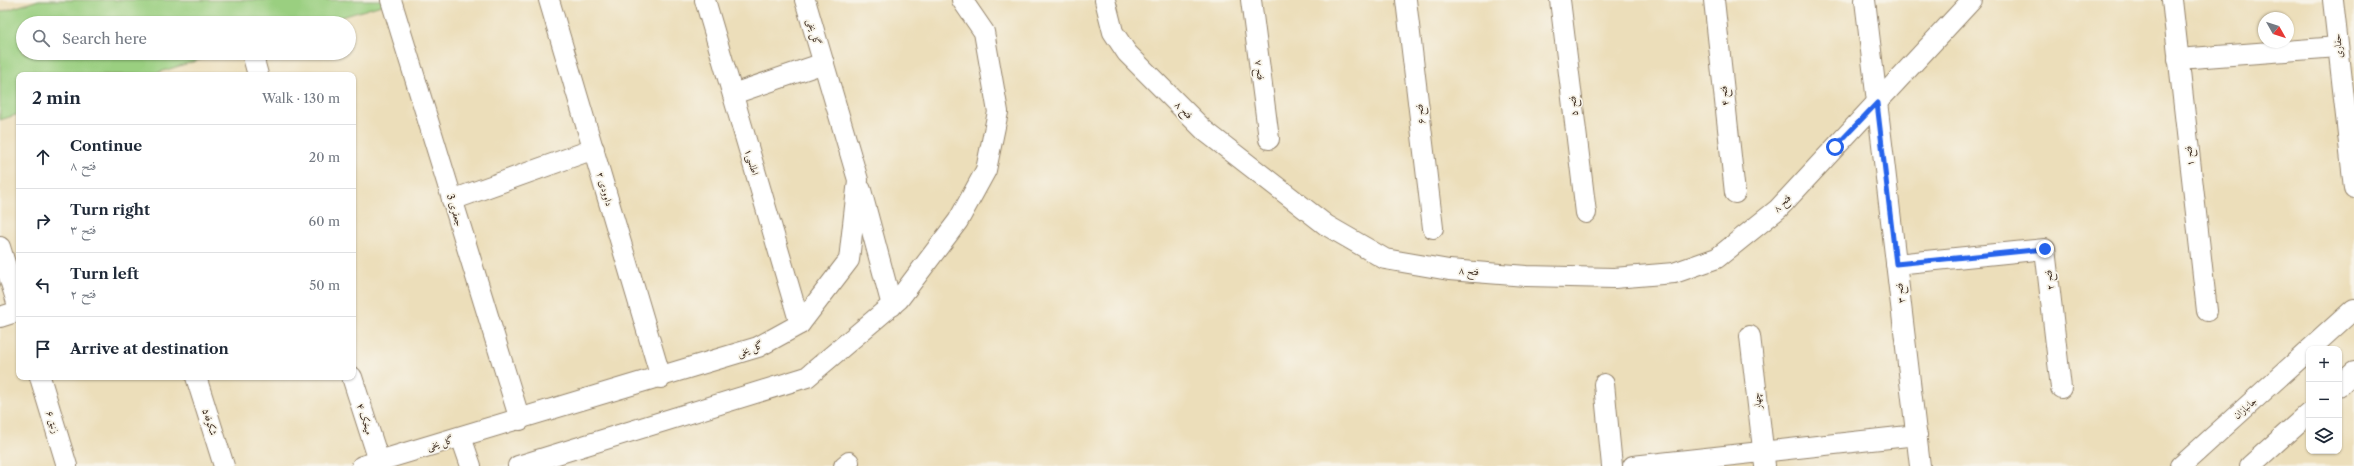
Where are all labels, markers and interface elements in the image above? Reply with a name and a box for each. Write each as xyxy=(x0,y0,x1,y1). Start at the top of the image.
north arrow xyxy=(2258,12,2294,48)
search box xyxy=(16,16,356,60)
street label: گل یخی xyxy=(803,17,824,47)
icon: search xyxy=(30,27,52,49)
text: Search here xyxy=(62,29,147,48)
street label: حفاری xyxy=(2330,33,2346,59)
street label: فتح ۷ xyxy=(1249,59,1268,81)
street label: فتح ۴ xyxy=(1716,85,1735,107)
text: 2 min xyxy=(32,88,81,108)
text: Walk · 130 m xyxy=(262,90,340,106)
street label: فتح ۵ xyxy=(1565,95,1584,117)
street label: فتح ۸ xyxy=(1170,98,1196,124)
street label: فتح ۶ xyxy=(1412,103,1431,125)
text: Continue xyxy=(70,136,142,155)
route start xyxy=(1826,138,1844,156)
street label: فتح ۱ xyxy=(2181,145,2200,167)
icon: ahead xyxy=(32,146,54,168)
street label: اطلسی۱ xyxy=(741,147,762,177)
text: 20 m xyxy=(309,149,340,165)
text: فتح ۸ xyxy=(70,157,96,173)
street label: داوودی ۲ xyxy=(594,170,616,208)
street label: فتح ۸ xyxy=(1770,191,1796,217)
street label: 3 جعفری xyxy=(444,192,466,228)
text: Turn right xyxy=(70,200,150,219)
icon: right xyxy=(32,210,54,232)
text: 60 m xyxy=(309,213,340,229)
text: فتح ۳ xyxy=(70,221,96,237)
route end xyxy=(2036,240,2054,258)
text: Turn left xyxy=(70,264,139,283)
street label: فتح ۸ xyxy=(1458,264,1480,281)
street label: فتح ۲ xyxy=(2041,269,2060,291)
icon: left xyxy=(32,274,54,296)
text: 50 m xyxy=(309,277,340,293)
street label: فتح ۳ xyxy=(1892,282,1911,304)
text: فتح ۲ xyxy=(70,285,96,301)
icon: arrive xyxy=(32,338,54,360)
street label: گل یخی xyxy=(735,338,765,361)
text: Arrive at destination xyxy=(70,339,229,358)
map controls xyxy=(2306,346,2342,454)
button: + xyxy=(2306,346,2342,382)
button: − xyxy=(2306,382,2342,418)
street label: چهار xyxy=(1750,392,1765,411)
street label: جانبازان xyxy=(2231,394,2259,422)
street label: میخک ۴ xyxy=(354,402,376,436)
street label: شکوفه۵ xyxy=(200,407,220,437)
street label: زنبق ۶ xyxy=(43,409,63,435)
button: layers xyxy=(2306,418,2342,454)
street label: گل یخی xyxy=(425,433,455,454)

